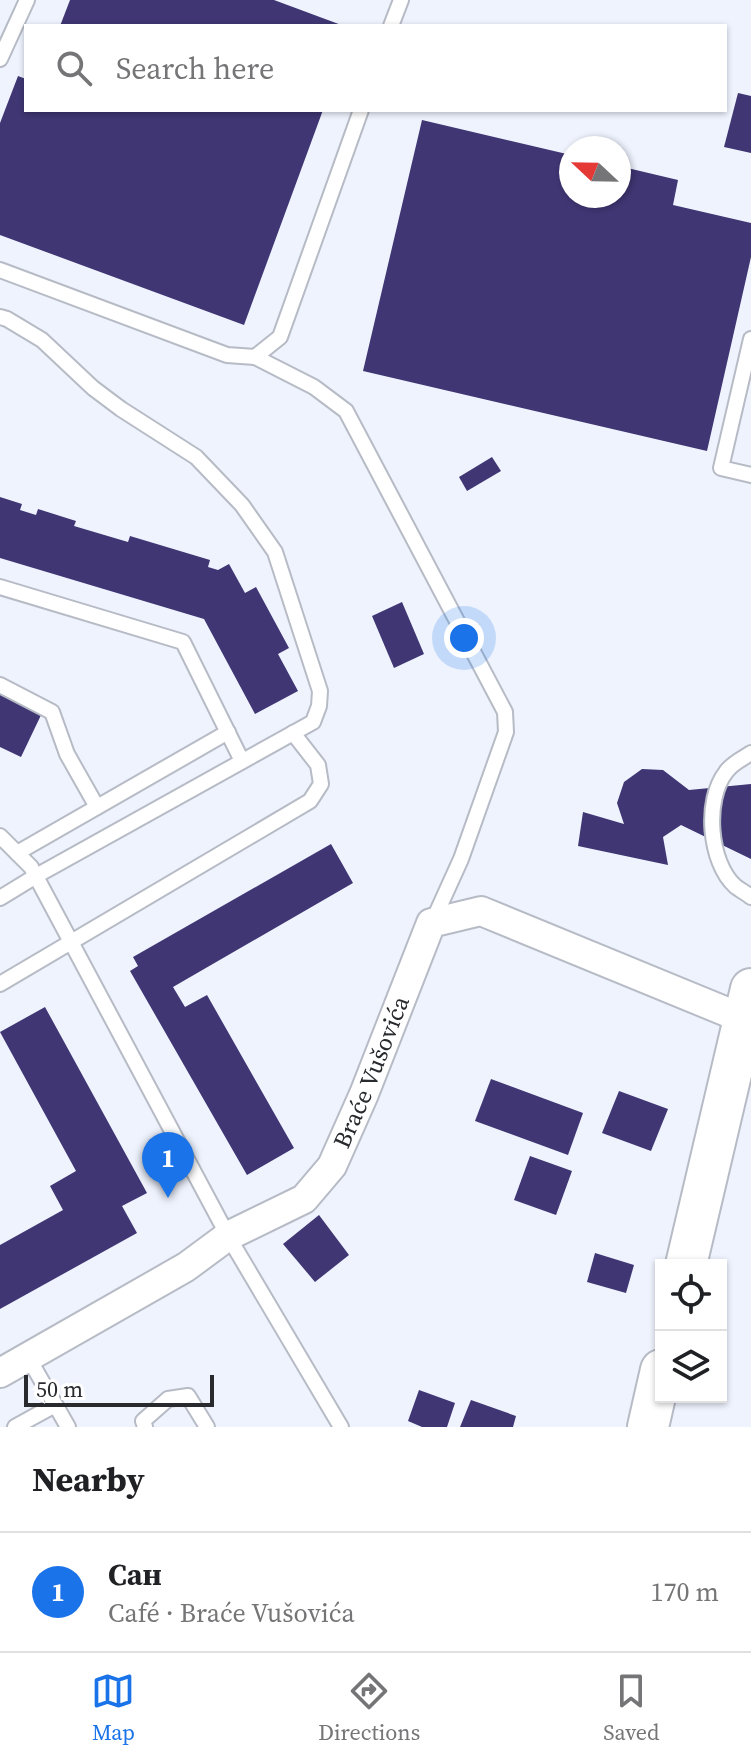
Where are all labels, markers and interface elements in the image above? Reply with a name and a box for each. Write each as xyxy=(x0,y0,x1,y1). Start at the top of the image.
search box xyxy=(24,24,727,112)
icon: search xyxy=(52,46,96,90)
text: Search here xyxy=(116,48,274,89)
north arrow xyxy=(559,136,631,208)
your location xyxy=(444,618,484,658)
street label: Braće Vušovića xyxy=(325,990,417,1153)
pin: 1 xyxy=(142,1132,194,1198)
map controls xyxy=(655,1259,727,1403)
button: locate xyxy=(655,1259,727,1331)
button: layers xyxy=(655,1331,727,1403)
scale bar xyxy=(24,1371,214,1407)
text: 50 m xyxy=(36,1374,83,1404)
text: Nearby xyxy=(32,1456,145,1502)
text: Сан xyxy=(108,1554,162,1595)
text: 1 xyxy=(51,1574,65,1610)
text: 170 m xyxy=(651,1574,719,1610)
text: Café · Braće Vušovića xyxy=(108,1595,355,1631)
tab: Map xyxy=(91,1669,135,1747)
tab: Directions xyxy=(318,1669,420,1747)
tab: Saved xyxy=(603,1669,660,1747)

